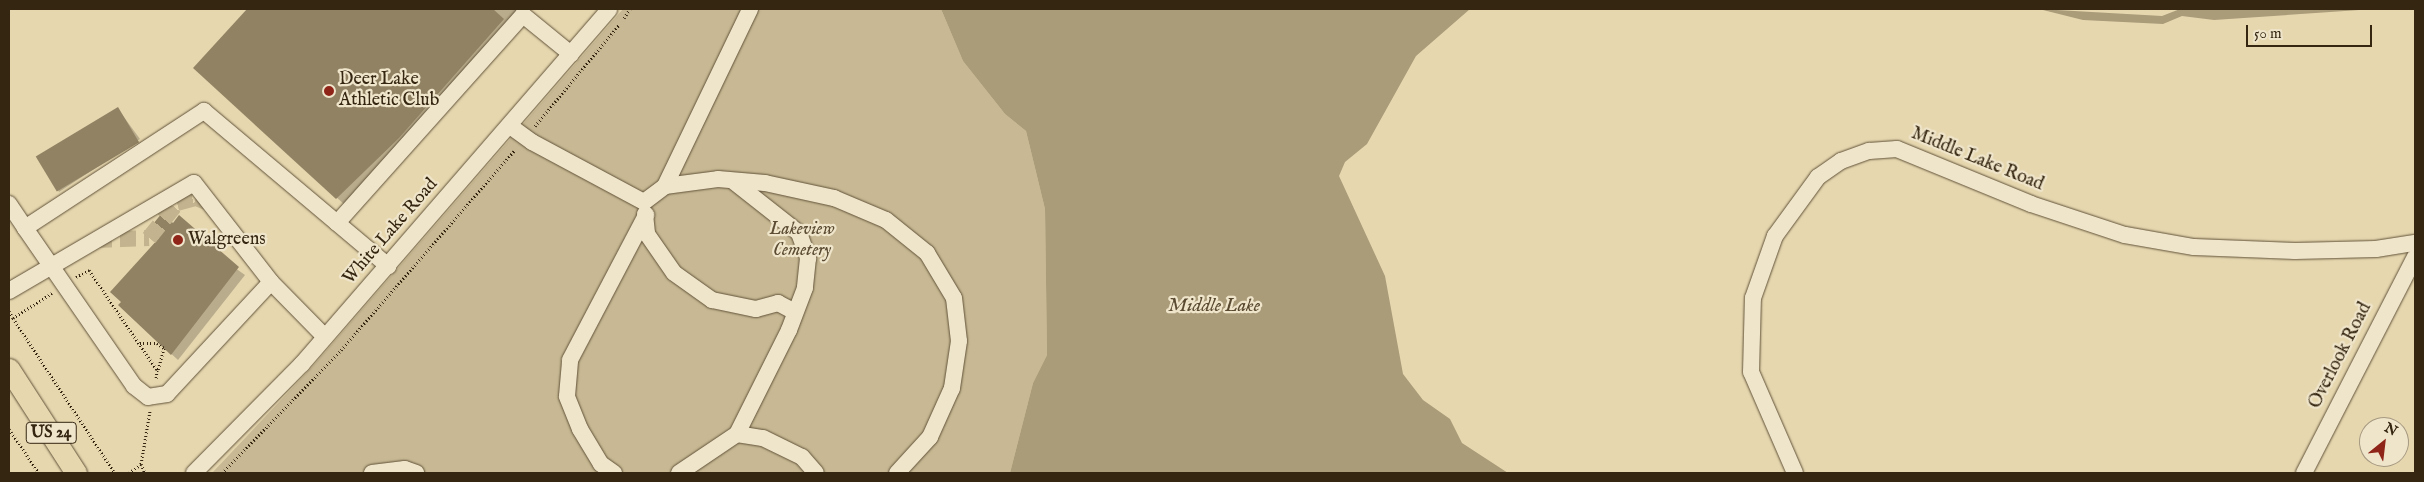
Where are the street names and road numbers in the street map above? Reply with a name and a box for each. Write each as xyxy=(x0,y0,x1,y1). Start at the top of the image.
street label: Middle Lake Road xyxy=(1908,124,2046,196)
street label: White Lake Road xyxy=(339,174,443,290)
street label: Overlook Road xyxy=(2305,299,2377,413)
road number: US 24 xyxy=(25,419,77,446)

